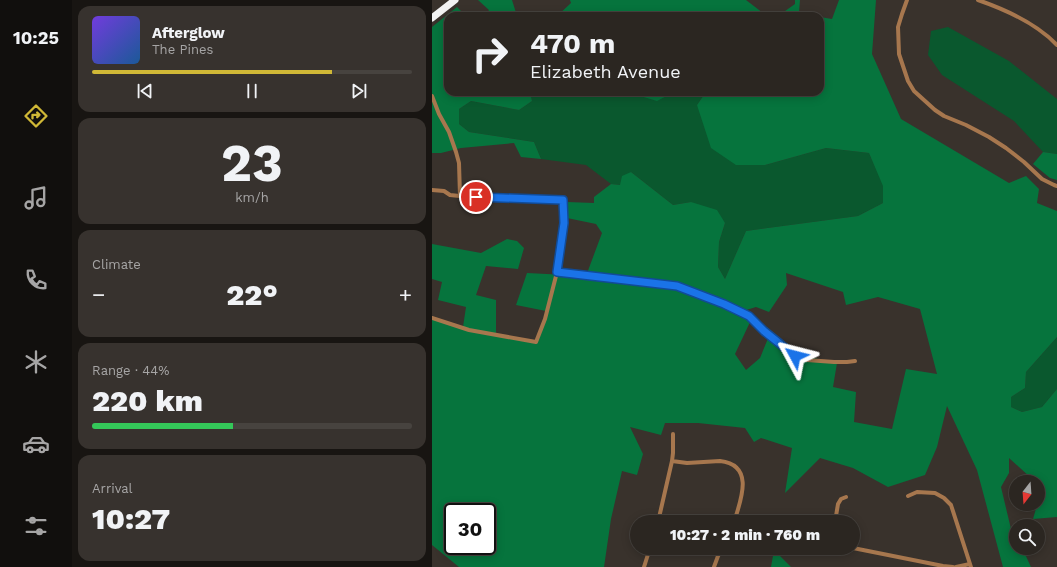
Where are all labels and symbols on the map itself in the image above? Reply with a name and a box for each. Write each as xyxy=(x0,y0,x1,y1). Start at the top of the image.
pin xyxy=(459,180,493,214)
position arrow xyxy=(774,335,816,377)
north arrow xyxy=(1009,475,1045,511)
speed limit sign: 30 xyxy=(444,503,496,555)

